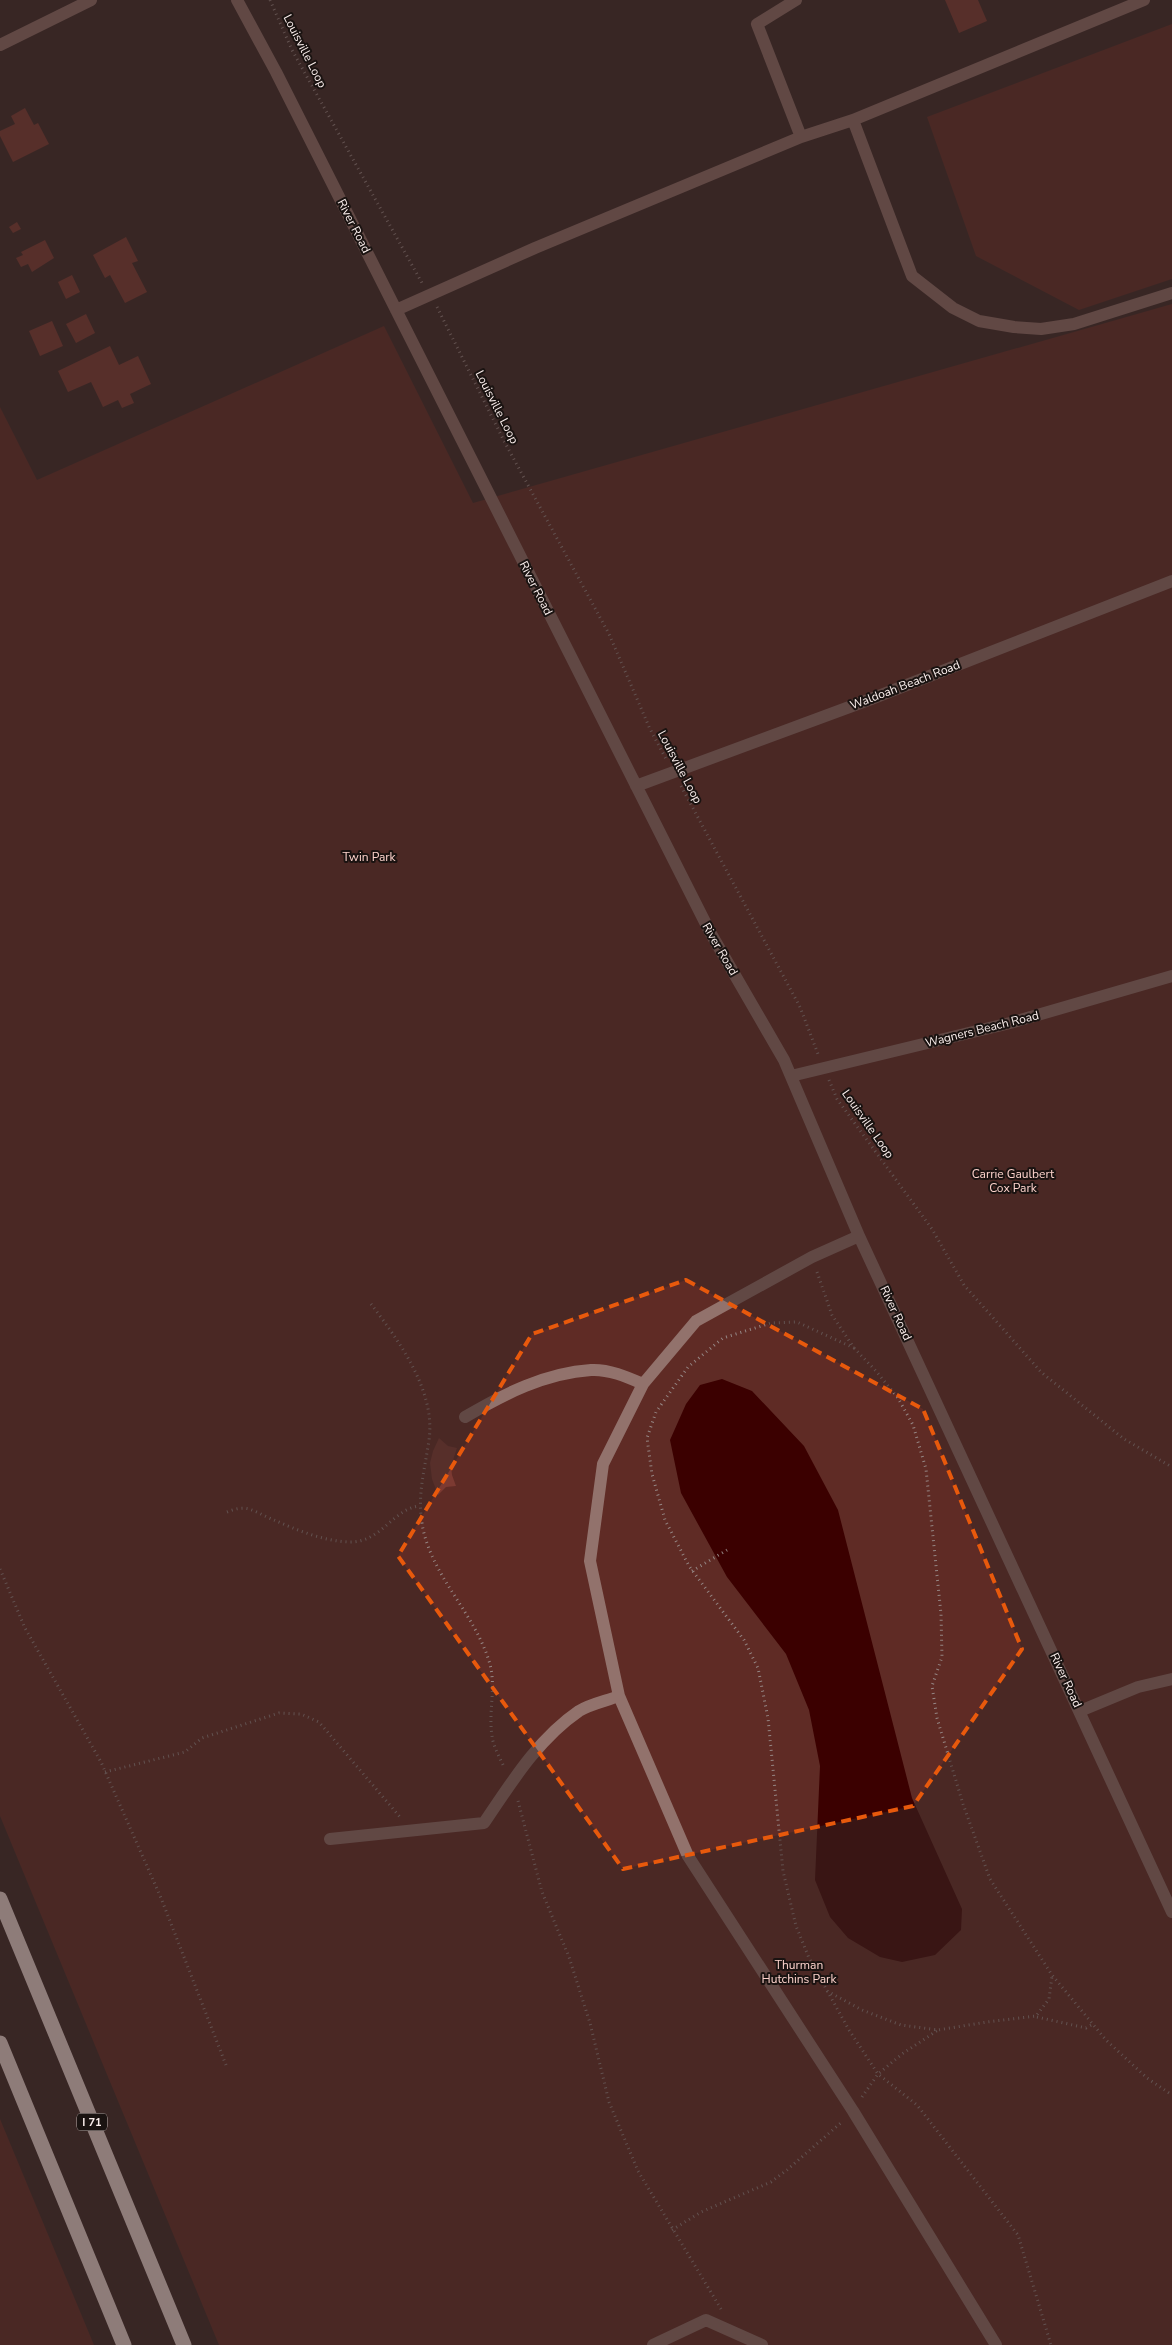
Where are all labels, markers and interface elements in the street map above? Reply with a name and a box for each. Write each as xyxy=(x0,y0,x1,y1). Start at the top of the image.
street label: Louisville Loop xyxy=(280,11,330,91)
street label: River Road xyxy=(334,196,374,256)
street label: Louisville Loop xyxy=(472,367,522,447)
street label: River Road xyxy=(516,558,556,618)
street label: Waldoah Beach Road xyxy=(848,657,962,713)
street label: Louisville Loop xyxy=(654,728,706,806)
park label: Twin Park xyxy=(342,849,397,865)
street label: River Road xyxy=(698,920,742,978)
street label: Wagners Beach Road xyxy=(924,1007,1040,1051)
street label: Louisville Loop xyxy=(838,1086,898,1162)
park label: Carrie Gaulbert Cox Park xyxy=(972,1166,1055,1196)
street label: River Road xyxy=(876,1283,916,1343)
street label: River Road xyxy=(1046,1650,1086,1710)
park label: Thurman Hutchins Park xyxy=(762,1957,837,1987)
road number: I 71 xyxy=(77,2114,107,2130)

